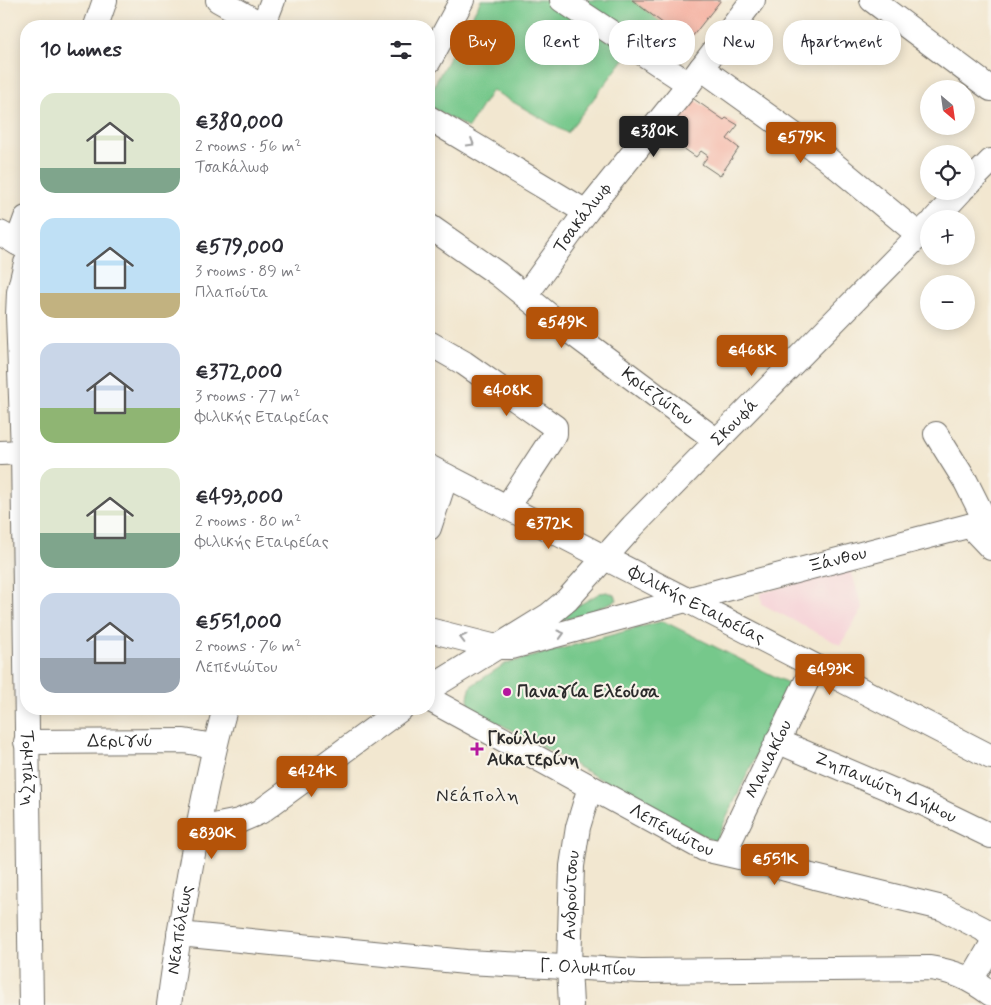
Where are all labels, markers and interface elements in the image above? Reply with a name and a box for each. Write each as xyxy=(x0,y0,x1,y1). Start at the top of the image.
chip: Buy xyxy=(450,20,515,65)
chip: Rent xyxy=(525,20,599,65)
chip: Filters xyxy=(609,20,695,65)
chip: New xyxy=(705,20,773,65)
chip: Apartment xyxy=(783,20,901,65)
text: 10 homes xyxy=(40,36,122,64)
icon: filters xyxy=(387,36,415,64)
north arrow xyxy=(920,80,975,135)
map controls xyxy=(920,80,975,330)
text: €380,000 xyxy=(195,108,283,136)
icon: home xyxy=(80,113,140,173)
pin: €380K xyxy=(619,116,689,158)
text: €380K xyxy=(630,121,678,142)
pin: €579K xyxy=(766,121,836,164)
text: €579K xyxy=(777,127,825,148)
text: 2 rooms · 56 m² xyxy=(195,136,302,157)
one-way arrow xyxy=(465,137,474,147)
button: locate xyxy=(920,145,975,200)
text: Τσακάλωφ xyxy=(195,157,269,178)
street label: Τσακάλωφ xyxy=(548,177,618,258)
button: + xyxy=(920,210,975,265)
text: €579,000 xyxy=(195,233,284,261)
icon: home xyxy=(80,238,140,298)
text: 3 rooms · 89 m² xyxy=(195,261,301,282)
button: − xyxy=(920,275,975,330)
text: Πλαπούτα xyxy=(195,282,269,303)
pin: €549K xyxy=(527,306,597,349)
text: €549K xyxy=(537,312,587,333)
pin: €468K xyxy=(717,334,787,377)
text: €468K xyxy=(728,340,776,361)
text: €372,000 xyxy=(195,358,282,386)
street label: Κριεζώτου xyxy=(616,362,698,431)
icon: home xyxy=(80,363,140,423)
pin: €408K xyxy=(472,374,542,417)
text: €408K xyxy=(483,380,531,401)
text: 3 rooms · 77 m² xyxy=(195,386,300,407)
street label: Σκουφά xyxy=(706,393,764,452)
text: Φιλικής Εταιρείας xyxy=(195,407,329,428)
text: €493,000 xyxy=(195,483,283,511)
icon: home xyxy=(80,488,140,548)
pin: €372K xyxy=(514,508,584,550)
text: 2 rooms · 80 m² xyxy=(195,511,301,532)
text: €372K xyxy=(526,513,572,534)
text: Φιλικής Εταιρείας xyxy=(195,532,329,553)
street label: Ξάνθου xyxy=(806,541,869,579)
street label: Φιλικής Εταιρείας xyxy=(623,559,769,650)
text: €551,000 xyxy=(195,608,282,636)
icon: home xyxy=(80,613,140,673)
one-way arrow xyxy=(556,630,564,640)
one-way arrow xyxy=(458,633,467,644)
text: 2 rooms · 76 m² xyxy=(195,636,302,657)
pin: €493K xyxy=(795,654,865,696)
text: Λεπενιώτου xyxy=(195,657,277,678)
text: €493K xyxy=(806,659,854,680)
place label: Παναγία Ελεούσα xyxy=(517,680,660,704)
marker: Παναγία Ελεούσα xyxy=(501,686,513,698)
street label: Μανιακίου xyxy=(740,716,798,802)
place label: Γκούλιου Αικατερίνη xyxy=(487,727,579,772)
street label: Δεριγνύ xyxy=(87,729,153,754)
street label: Τομπάζη xyxy=(15,730,40,806)
marker: Γκούλιου Αικατερίνη xyxy=(471,743,483,755)
street label: Ζηπανιώτη Δήμου xyxy=(811,746,960,829)
pin: €424K xyxy=(277,756,347,798)
text: €424K xyxy=(288,761,336,782)
district label: Νεάπολη xyxy=(436,783,520,808)
street label: Λεπενιώτου xyxy=(625,798,716,863)
pin: €830K xyxy=(177,818,247,860)
text: €830K xyxy=(188,823,236,844)
pin: €551K xyxy=(740,844,810,886)
street label: Ανδρούτσου xyxy=(558,849,586,940)
text: €551K xyxy=(752,849,798,870)
street label: Νεαπόλεως xyxy=(161,883,199,976)
street label: Γ. Ολυμπίου xyxy=(539,954,636,983)

